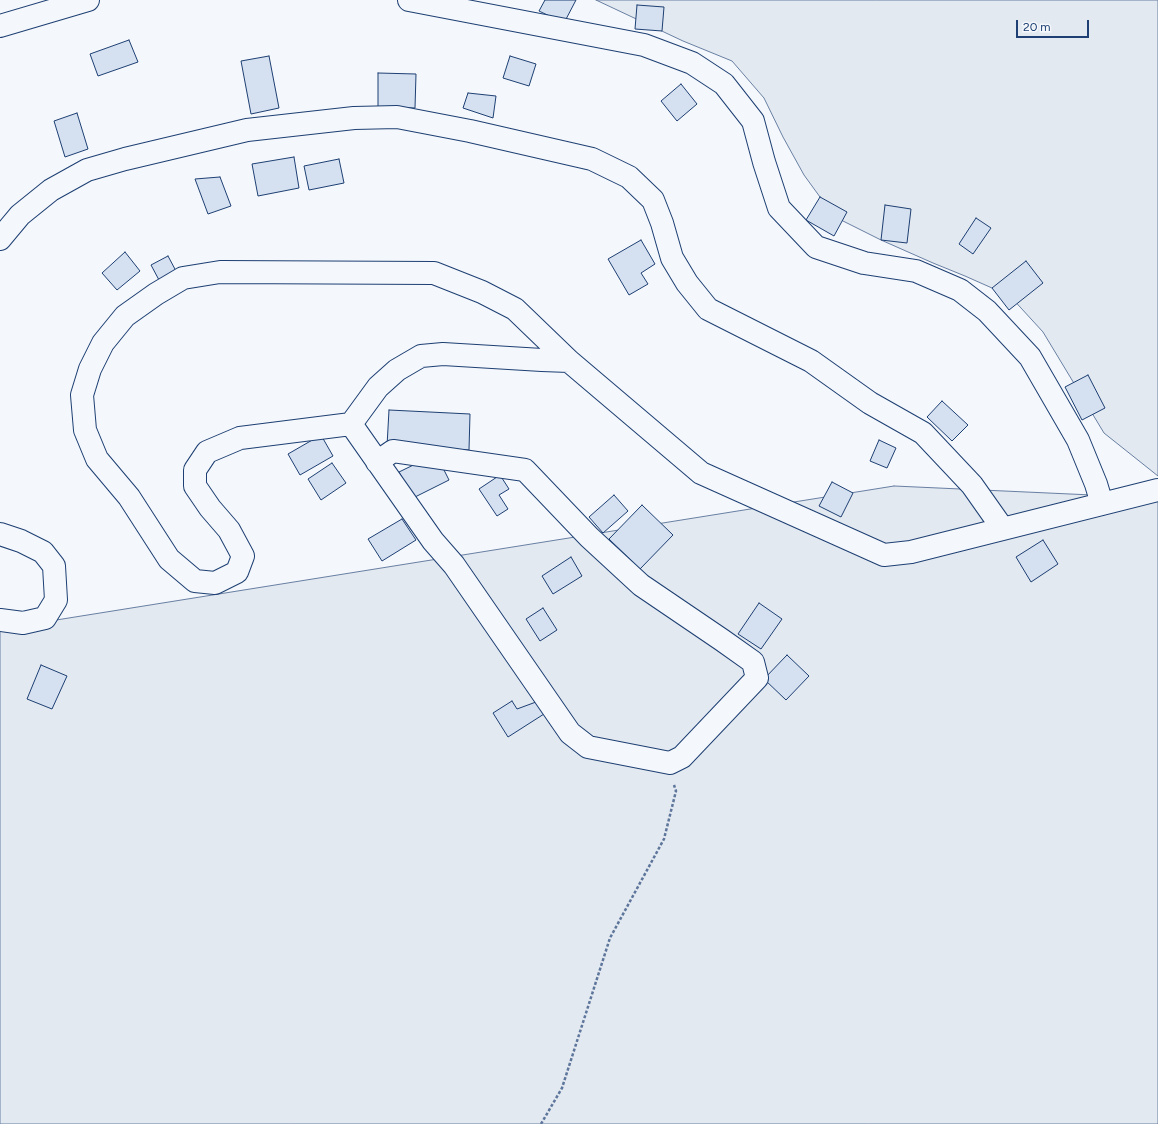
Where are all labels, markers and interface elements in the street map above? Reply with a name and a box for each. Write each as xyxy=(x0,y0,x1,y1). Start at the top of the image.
scale bar xyxy=(1018,12,1091,38)
text: 20 m xyxy=(1023,20,1051,34)

